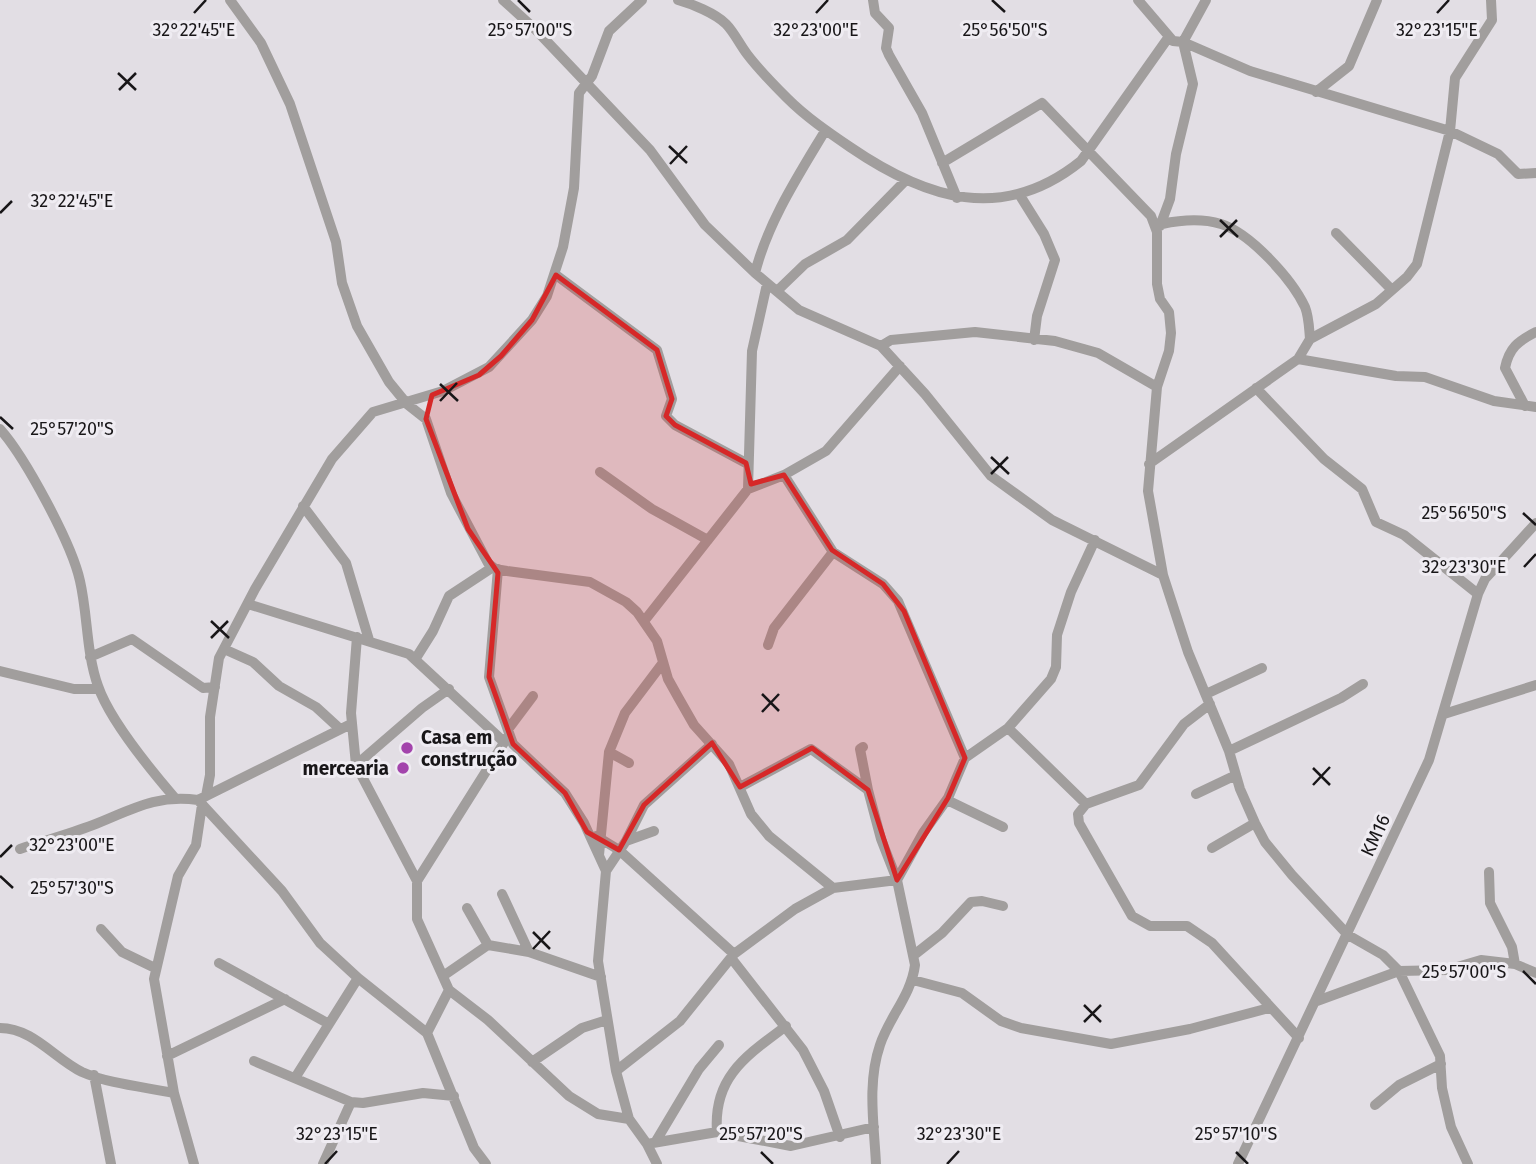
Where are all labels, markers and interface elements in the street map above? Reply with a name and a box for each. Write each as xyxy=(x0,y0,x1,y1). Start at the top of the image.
text: 32°22'45"E xyxy=(153,19,235,41)
text: 25°57'00"S xyxy=(488,19,572,41)
text: 32°23'00"E xyxy=(773,19,859,41)
text: 25°56'50"S xyxy=(962,19,1048,41)
text: 32°23'15"E xyxy=(1396,19,1478,41)
text: 32°22'45"E xyxy=(31,190,113,212)
text: 25°57'20"S xyxy=(30,418,114,440)
text: 25°56'50"S xyxy=(1421,502,1507,524)
text: 32°23'30"E xyxy=(1422,556,1506,578)
place label: Casa em construção xyxy=(421,726,517,771)
marker: Casa em construção xyxy=(399,740,415,756)
place label: mercearia xyxy=(303,757,389,780)
marker: mercearia xyxy=(395,760,411,776)
street label: KM16 xyxy=(1356,810,1395,860)
text: 32°23'00"E xyxy=(29,834,115,856)
text: 25°57'30"S xyxy=(30,877,114,899)
text: 25°57'00"S xyxy=(1422,961,1506,983)
text: 32°23'15"E xyxy=(296,1123,378,1145)
text: 25°57'20"S xyxy=(719,1123,803,1145)
text: 32°23'30"E xyxy=(917,1123,1001,1145)
text: 25°57'10"S xyxy=(1195,1123,1277,1145)

